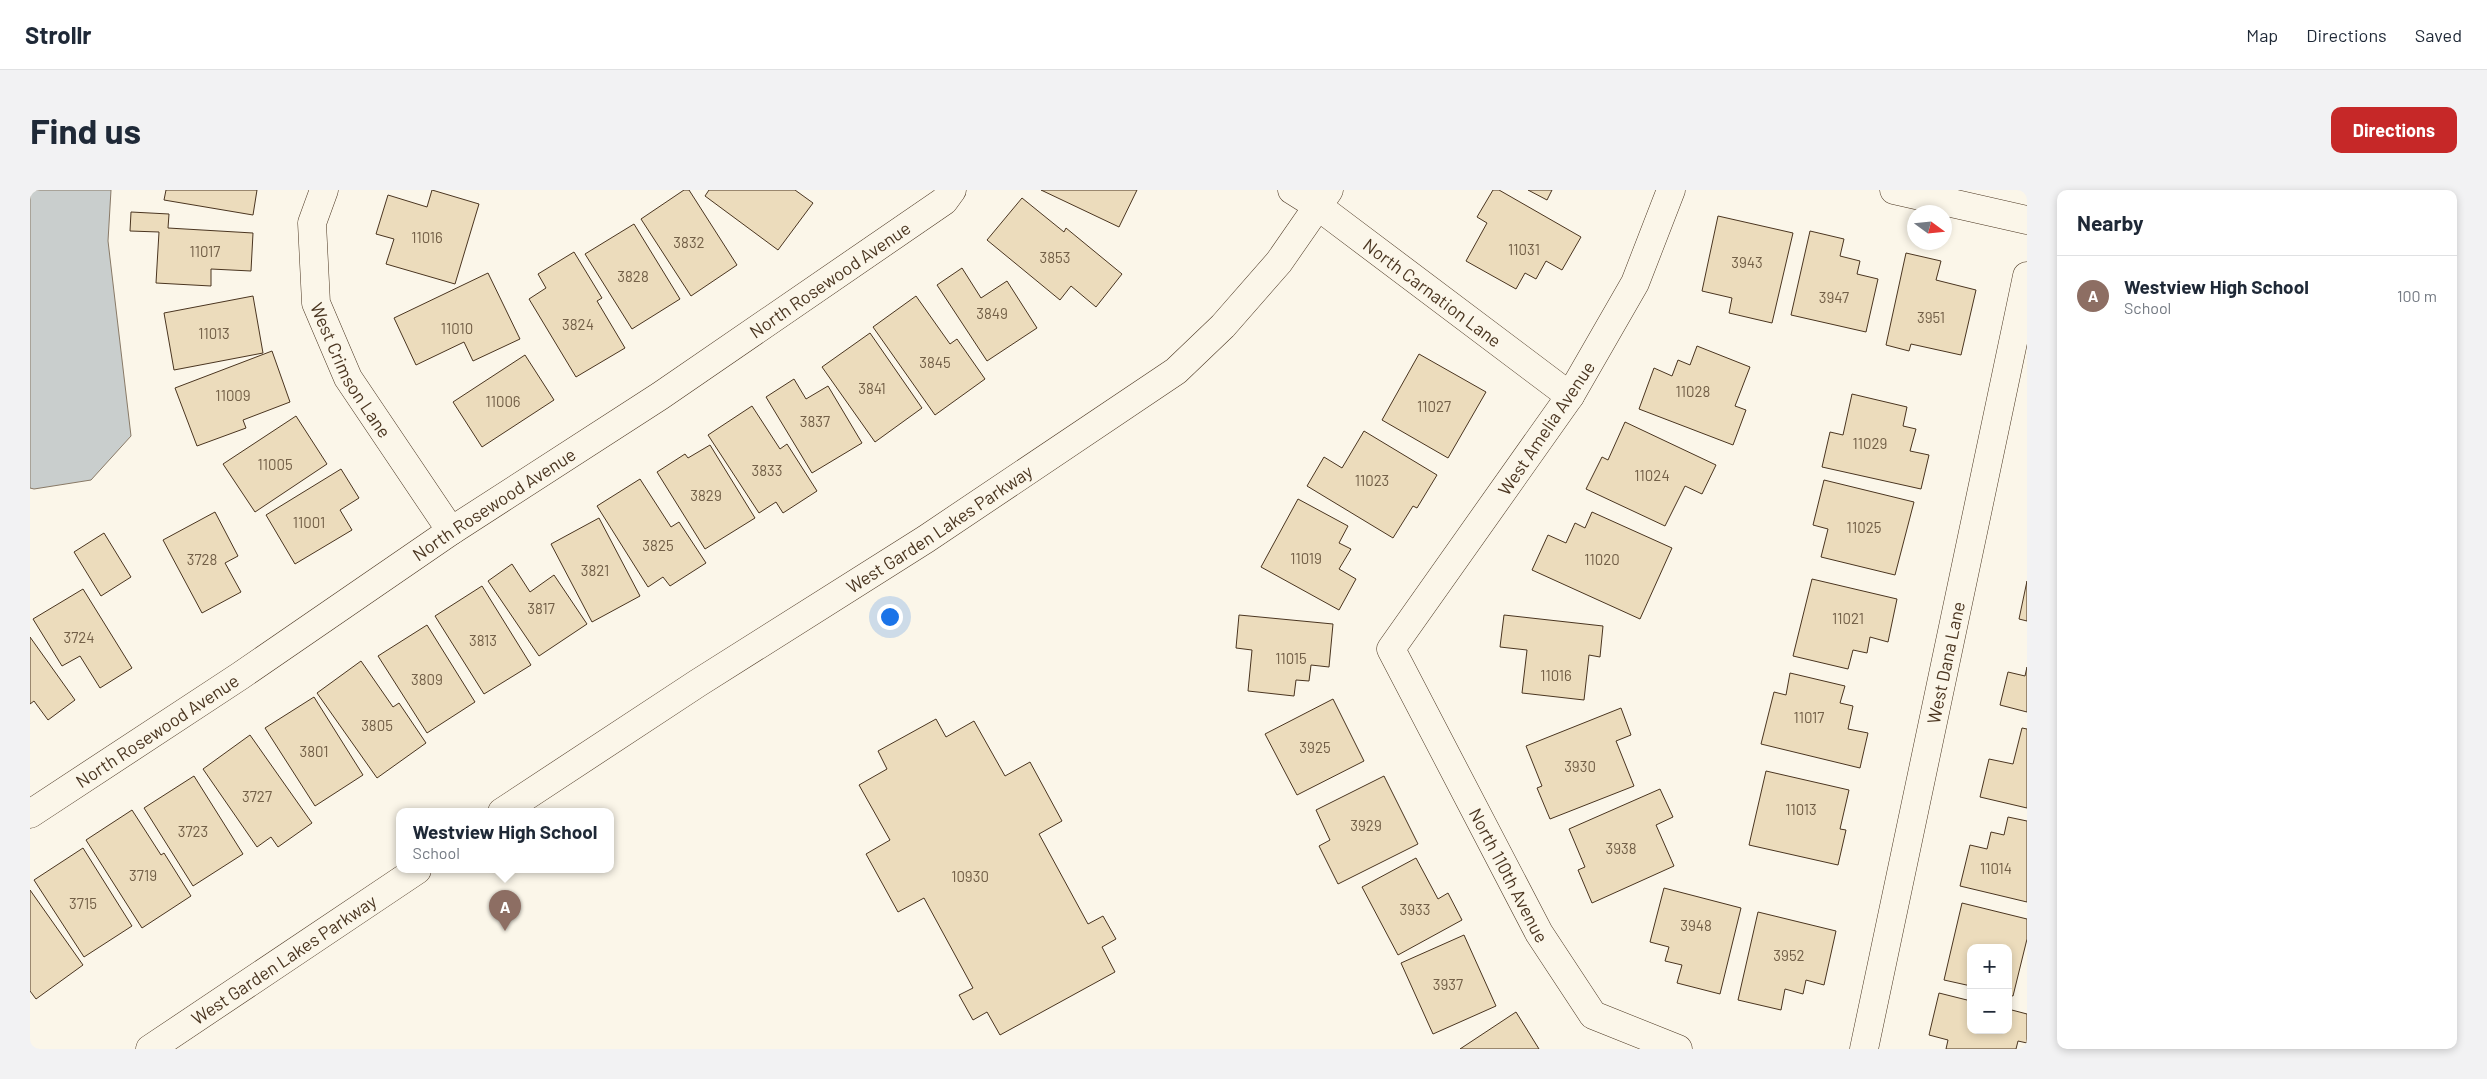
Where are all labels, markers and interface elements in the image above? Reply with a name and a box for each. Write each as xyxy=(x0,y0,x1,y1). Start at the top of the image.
text: Strollr xyxy=(25,20,92,49)
text: Map xyxy=(2246,24,2278,46)
text: Directions xyxy=(2306,24,2387,46)
text: Saved xyxy=(2415,24,2462,46)
button: Directions xyxy=(2331,107,2457,153)
text: Find us xyxy=(30,109,141,151)
north arrow xyxy=(1907,205,1952,250)
text: Nearby xyxy=(2077,210,2143,235)
street label: North Rosewood Avenue xyxy=(745,216,914,342)
house number: 11016 xyxy=(411,228,443,246)
house number: 3832 xyxy=(673,233,705,251)
street label: North Carnation Lane xyxy=(1359,233,1506,351)
house number: 11031 xyxy=(1508,240,1540,258)
house number: 11017 xyxy=(190,242,220,260)
house number: 3853 xyxy=(1040,248,1070,266)
house number: 3943 xyxy=(1731,253,1763,271)
house number: 3828 xyxy=(617,267,649,285)
text: Westview High School xyxy=(2124,275,2309,298)
text: A xyxy=(2088,286,2098,305)
text: 100 m xyxy=(2397,286,2437,305)
house number: 3947 xyxy=(1819,288,1849,306)
text: School xyxy=(2124,298,2171,317)
street label: West Crimson Lane xyxy=(306,299,396,442)
house number: 3849 xyxy=(976,304,1008,322)
house number: 3951 xyxy=(1917,308,1945,326)
house number: 3824 xyxy=(562,315,594,333)
house number: 11010 xyxy=(441,319,473,337)
house number: 11013 xyxy=(198,324,230,342)
house number: 3845 xyxy=(919,353,951,371)
street label: West Amelia Avenue xyxy=(1493,357,1599,499)
house number: 3841 xyxy=(858,379,886,397)
house number: 11028 xyxy=(1676,382,1710,400)
house number: 11009 xyxy=(215,386,251,404)
house number: 11006 xyxy=(485,392,521,410)
house number: 11027 xyxy=(1417,397,1451,415)
house number: 3837 xyxy=(800,412,830,430)
house number: 11029 xyxy=(1853,434,1887,452)
street label: North Rosewood Avenue xyxy=(408,443,580,565)
house number: 11005 xyxy=(257,455,293,473)
street label: West Garden Lakes Parkway xyxy=(842,460,1036,598)
house number: 3833 xyxy=(752,461,783,479)
house number: 11024 xyxy=(1634,466,1670,484)
house number: 11023 xyxy=(1355,471,1389,489)
house number: 3829 xyxy=(690,486,722,504)
house number: 11001 xyxy=(293,513,325,531)
house number: 11025 xyxy=(1847,518,1881,536)
house number: 3825 xyxy=(642,536,674,554)
house number: 11019 xyxy=(1290,549,1322,567)
house number: 3728 xyxy=(187,550,217,568)
house number: 11020 xyxy=(1584,550,1620,568)
house number: 3821 xyxy=(581,561,609,579)
house number: 3817 xyxy=(527,599,555,617)
street label: West Dana Lane xyxy=(1922,599,1969,726)
your location xyxy=(877,604,903,630)
house number: 11021 xyxy=(1832,609,1864,627)
house number: 3724 xyxy=(63,628,95,646)
house number: 3813 xyxy=(469,631,497,649)
house number: 11015 xyxy=(1275,649,1307,667)
house number: 11016 xyxy=(1540,666,1572,684)
street label: North Rosewood Avenue xyxy=(71,669,243,792)
house number: 3809 xyxy=(411,670,443,688)
house number: 11017 xyxy=(1794,708,1824,726)
house number: 3805 xyxy=(361,716,393,734)
house number: 3925 xyxy=(1299,738,1331,756)
house number: 3801 xyxy=(300,742,328,760)
house number: 3930 xyxy=(1564,757,1596,775)
house number: 3727 xyxy=(242,787,272,805)
house number: 11013 xyxy=(1785,800,1817,818)
street label: North 110th Avenue xyxy=(1465,804,1553,947)
popup xyxy=(396,808,614,873)
house number: 3929 xyxy=(1350,816,1382,834)
text: Westview High School xyxy=(413,820,597,843)
house number: 3723 xyxy=(178,822,208,840)
house number: 3938 xyxy=(1605,839,1637,857)
text: School xyxy=(413,843,460,862)
house number: 11014 xyxy=(1980,859,2012,877)
house number: 3719 xyxy=(129,866,157,884)
house number: 10930 xyxy=(951,867,989,885)
street label: West Garden Lakes Parkway xyxy=(187,890,380,1029)
pin: A xyxy=(489,890,521,931)
house number: 3715 xyxy=(69,894,97,912)
house number: 3933 xyxy=(1400,900,1431,918)
house number: 3948 xyxy=(1680,916,1712,934)
map controls xyxy=(1967,944,2012,1034)
button: + xyxy=(1967,944,2012,989)
house number: 3952 xyxy=(1773,946,1805,964)
house number: 3937 xyxy=(1433,975,1463,993)
button: − xyxy=(1967,989,2012,1034)

